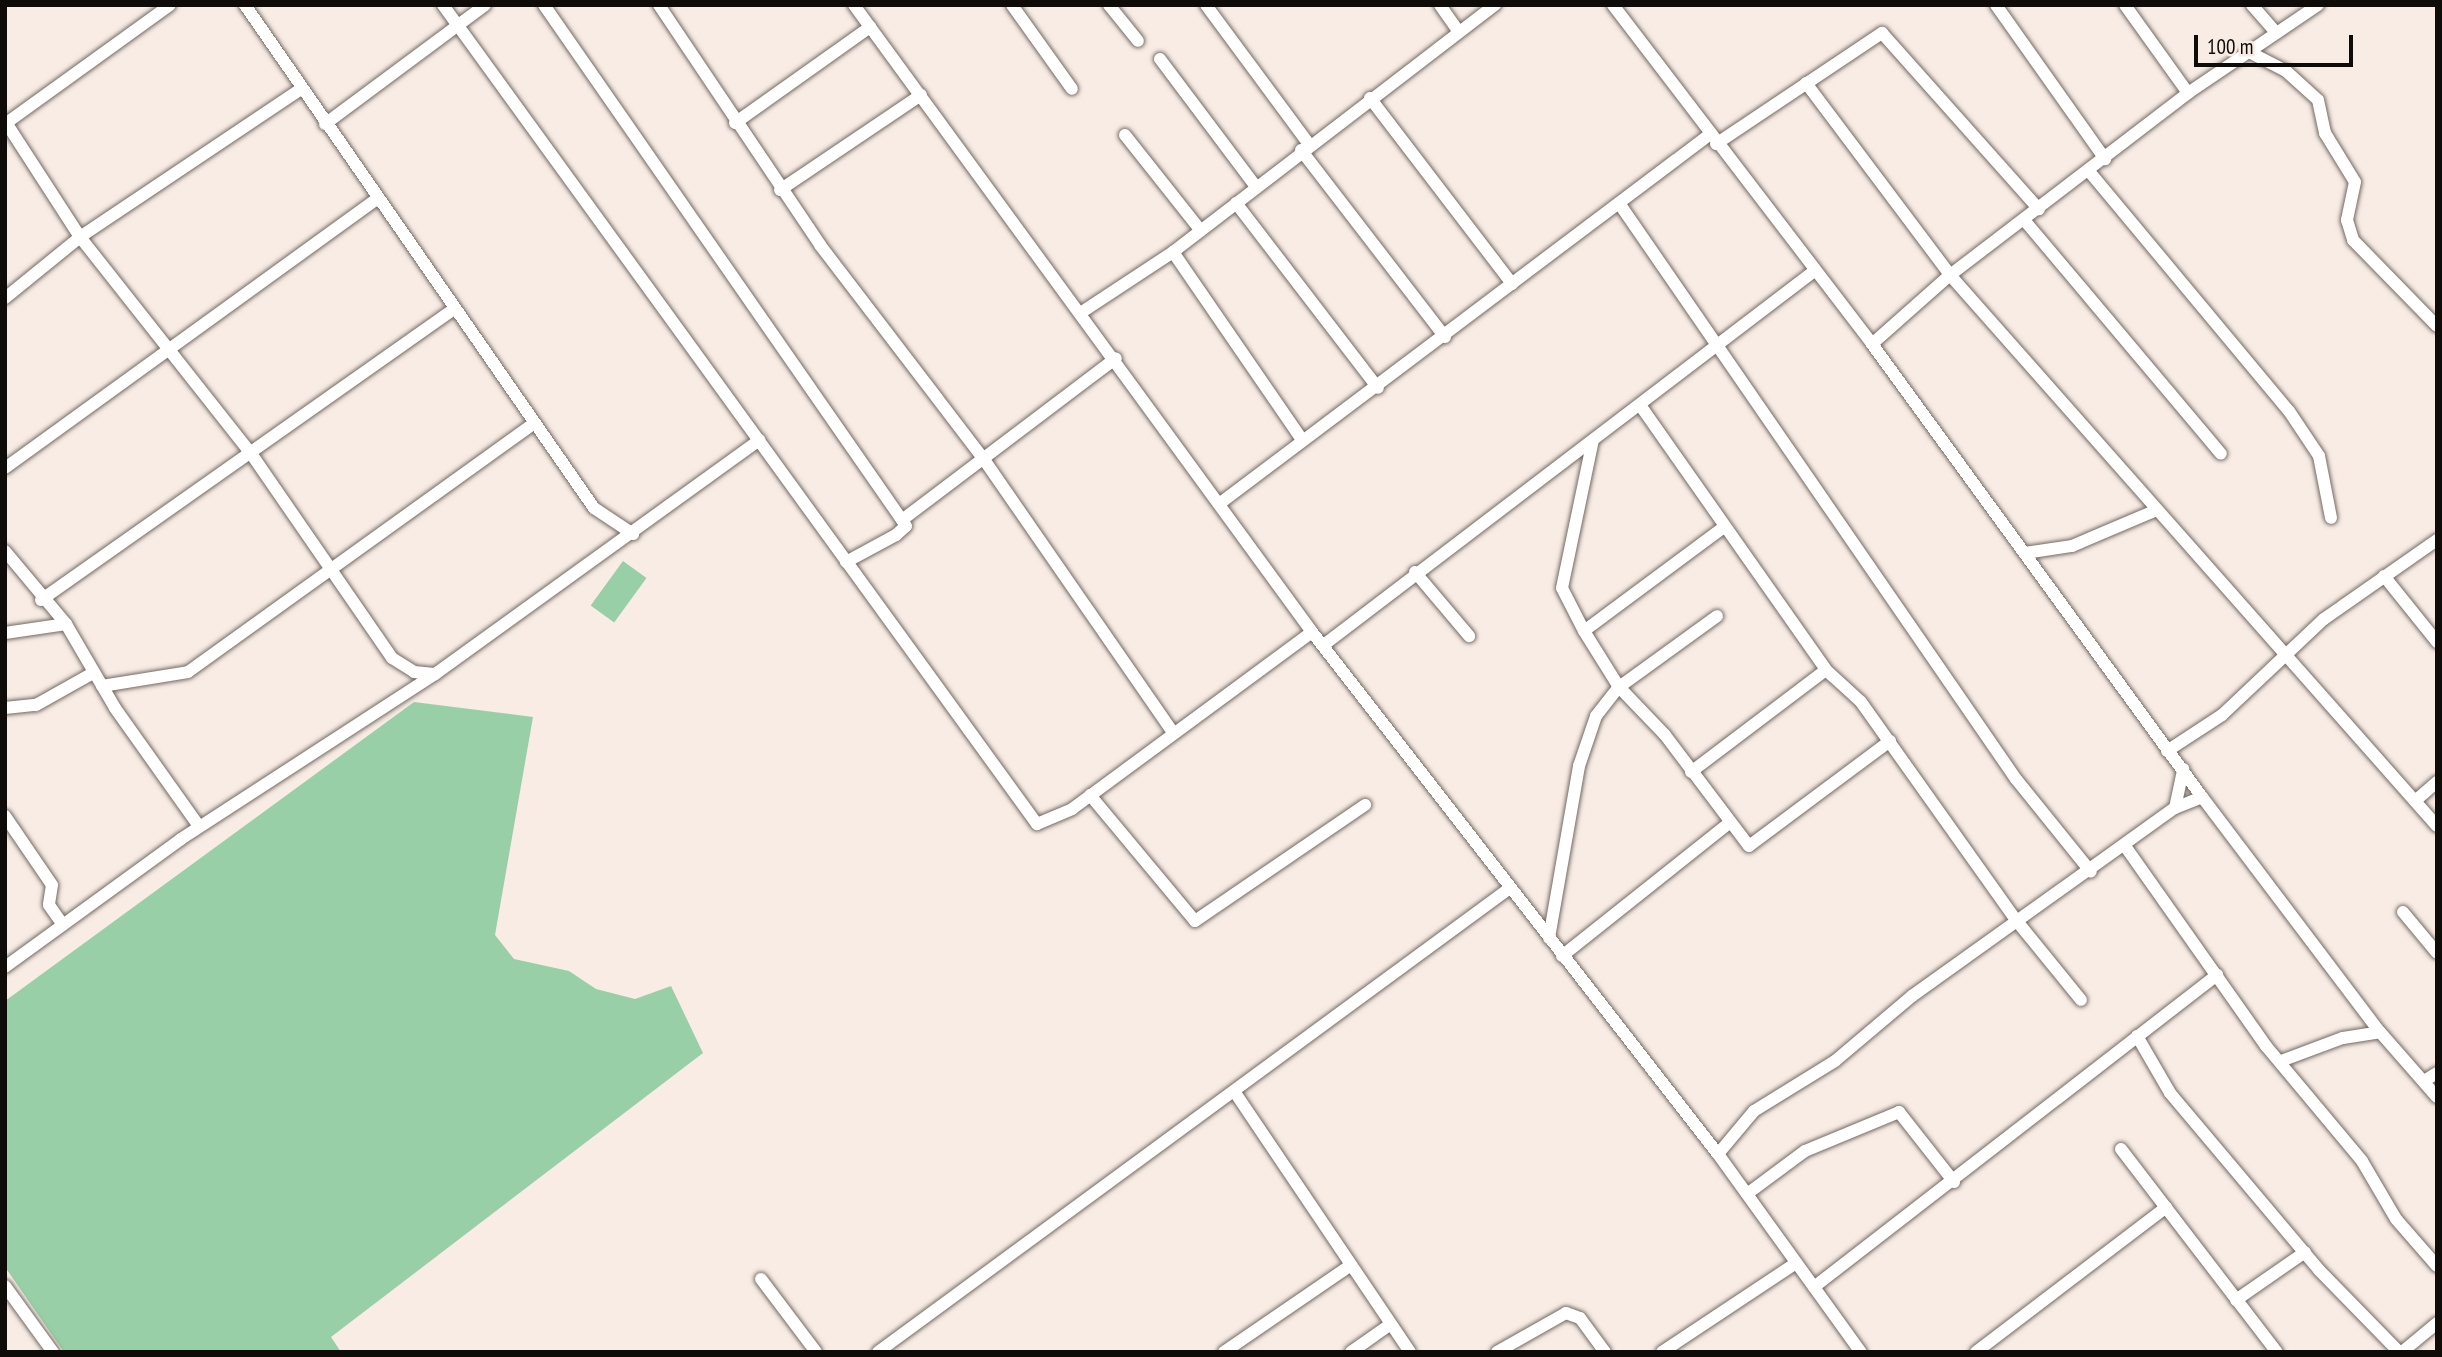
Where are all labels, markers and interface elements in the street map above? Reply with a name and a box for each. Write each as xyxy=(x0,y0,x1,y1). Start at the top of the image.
scale bar xyxy=(2197,21,2356,65)
text: 100 m xyxy=(2207,33,2253,60)

